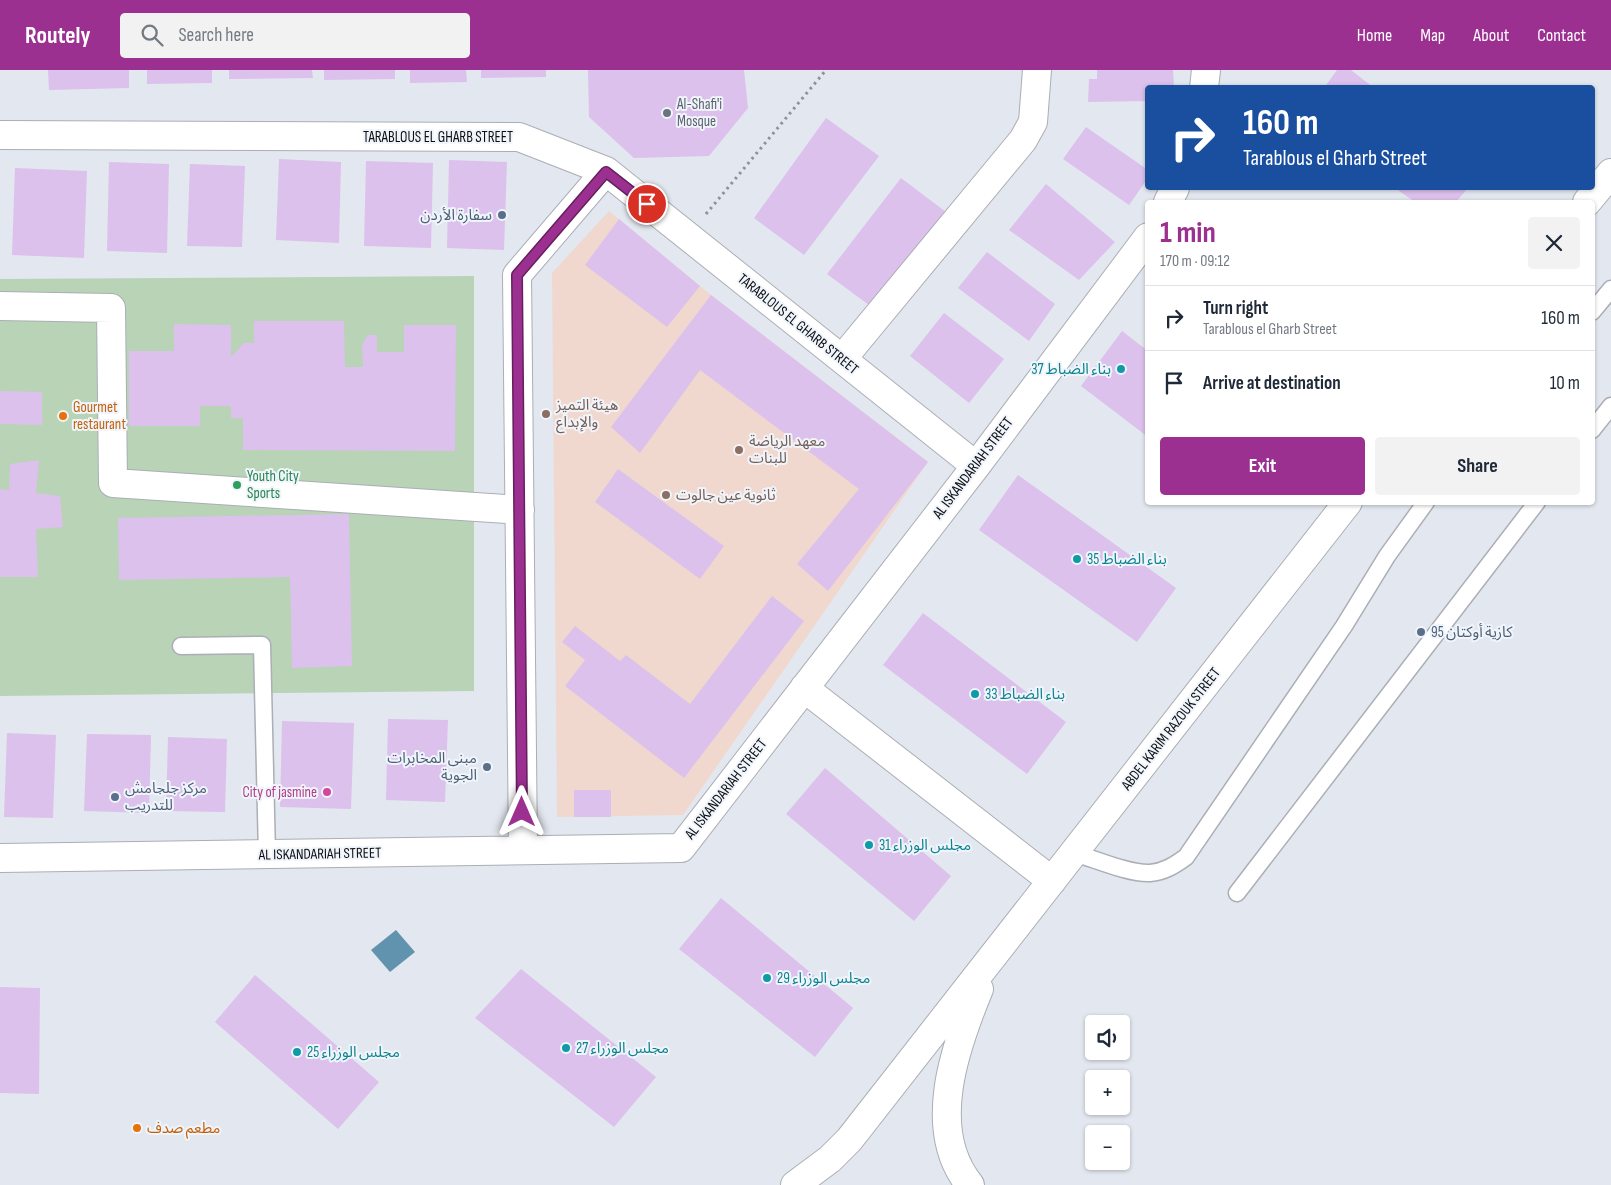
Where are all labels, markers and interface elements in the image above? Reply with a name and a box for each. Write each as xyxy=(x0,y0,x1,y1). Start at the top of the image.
search box xyxy=(120,13,470,58)
text: Routely xyxy=(25,21,90,50)
icon: search xyxy=(138,21,166,49)
text: Search here xyxy=(178,24,254,47)
text: Home xyxy=(1357,25,1392,46)
text: Map xyxy=(1420,25,1445,46)
text: About xyxy=(1473,25,1509,46)
text: Contact xyxy=(1537,25,1586,46)
place label: Al-Shafi'i Mosque xyxy=(676,95,722,131)
text: 160 m xyxy=(1243,102,1319,145)
icon: right xyxy=(1160,105,1225,170)
marker: Al-Shafi'i Mosque xyxy=(661,107,673,119)
street label: TARABLOUS EL GHARB STREET xyxy=(363,128,513,147)
text: Tarablous el Gharb Street xyxy=(1243,145,1427,172)
pin xyxy=(626,183,668,225)
icon: arrive xyxy=(633,190,661,218)
place label: سفارة الأردن xyxy=(420,206,492,225)
marker: سفارة الأردن xyxy=(496,209,508,221)
text: 1 min xyxy=(1160,215,1216,251)
button: close xyxy=(1528,217,1580,269)
text: 170 m · 09:12 xyxy=(1160,252,1230,271)
street label: TARABLOUS EL GHARB STREET xyxy=(734,269,862,379)
text: Turn right xyxy=(1203,297,1268,320)
icon: right xyxy=(1160,304,1188,332)
text: 160 m xyxy=(1541,307,1580,330)
text: Tarablous el Gharb Street xyxy=(1203,320,1337,339)
place label: بناء الضباط 37 xyxy=(1031,360,1111,379)
marker: بناء الضباط 37 xyxy=(1115,363,1127,375)
icon: arrive xyxy=(1160,369,1188,397)
text: Arrive at destination xyxy=(1203,372,1341,395)
text: 10 m xyxy=(1550,372,1580,395)
place label: هيئة التميز والإبداع xyxy=(555,396,618,434)
place label: Gourmet restaurant xyxy=(73,398,126,434)
marker: هيئة التميز والإبداع xyxy=(540,408,552,420)
marker: Gourmet restaurant xyxy=(57,410,69,422)
street label: AL ISKANDARIAH STREET xyxy=(928,413,1017,523)
place label: معهد الرياضة للبنات xyxy=(749,432,825,468)
button: Exit xyxy=(1160,437,1365,495)
button: Share xyxy=(1375,437,1580,495)
marker: معهد الرياضة للبنات xyxy=(733,444,745,456)
place label: Youth City Sports xyxy=(247,467,299,503)
marker: Youth City Sports xyxy=(231,479,243,491)
place label: ثانوية عين جالوت xyxy=(676,486,776,505)
marker: ثانوية عين جالوت xyxy=(660,489,672,501)
place label: بناء الضباط 35 xyxy=(1087,550,1167,569)
marker: بناء الضباط 35 xyxy=(1071,553,1083,565)
place label: كازية أوكتان 95 xyxy=(1431,623,1513,642)
marker: كازية أوكتان 95 xyxy=(1415,626,1427,638)
street label: ABDEL KARIM RAZOUK STREET xyxy=(1117,664,1225,795)
place label: بناء الضباط 33 xyxy=(985,685,1065,704)
marker: بناء الضباط 33 xyxy=(969,688,981,700)
street label: AL ISKANDARIAH STREET xyxy=(680,735,771,844)
place label: مبنى المخابرات الجوية xyxy=(387,749,477,785)
marker: مبنى المخابرات الجوية xyxy=(481,761,493,773)
place label: مركز جلجامش للتدريب xyxy=(125,779,207,815)
place label: City of jasmine xyxy=(243,783,317,802)
position arrow xyxy=(495,785,547,837)
marker: City of jasmine xyxy=(321,786,333,798)
marker: مركز جلجامش للتدريب xyxy=(109,791,121,803)
place label: مجلس الوزراء 31 xyxy=(879,836,971,855)
marker: مجلس الوزراء 31 xyxy=(863,839,875,851)
street label: AL ISKANDARIAH STREET xyxy=(258,843,381,865)
place label: مجلس الوزراء 29 xyxy=(777,969,870,988)
marker: مجلس الوزراء 29 xyxy=(761,972,773,984)
map controls xyxy=(1085,1015,1130,1170)
button: sound xyxy=(1085,1015,1130,1060)
place label: مجلس الوزراء 27 xyxy=(576,1039,669,1058)
marker: مجلس الوزراء 27 xyxy=(560,1042,572,1054)
place label: مجلس الوزراء 25 xyxy=(307,1043,400,1062)
marker: مجلس الوزراء 25 xyxy=(291,1046,303,1058)
button: + xyxy=(1085,1070,1130,1115)
place label: مطعم صدف xyxy=(147,1119,220,1139)
marker: مطعم صدف xyxy=(131,1122,143,1134)
button: − xyxy=(1085,1125,1130,1170)

